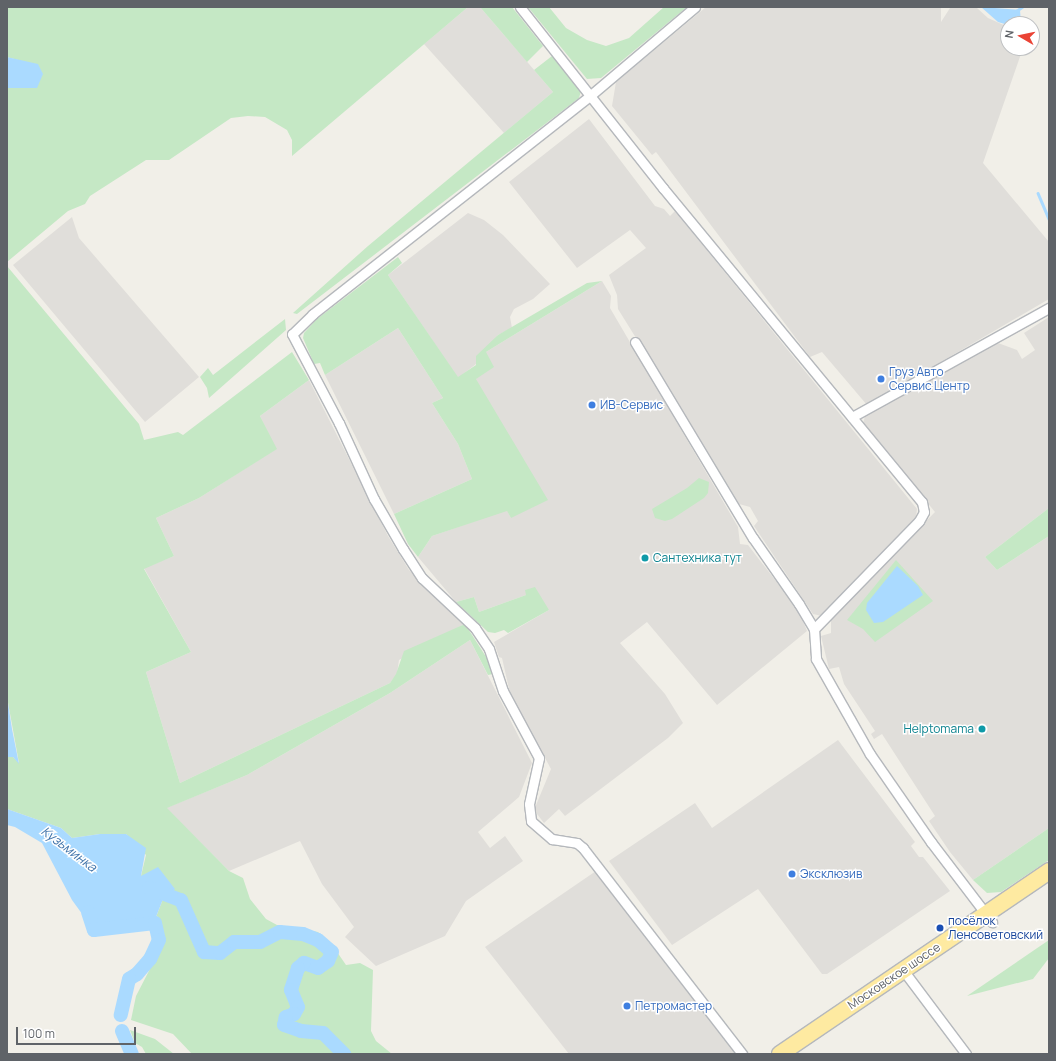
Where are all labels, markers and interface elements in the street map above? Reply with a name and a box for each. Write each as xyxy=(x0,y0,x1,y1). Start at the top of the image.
north arrow xyxy=(1000,16,1040,56)
text: N xyxy=(1001,29,1017,39)
place label: Груз Авто Сервис Центр xyxy=(889,365,970,393)
marker: Груз Авто Сервис Центр xyxy=(876,374,886,384)
place label: ИВ-Сервис xyxy=(600,398,663,412)
marker: ИВ-Сервис xyxy=(587,400,597,410)
place label: Сантехника тут xyxy=(653,551,742,565)
marker: Сантехника тут xyxy=(640,553,650,563)
place label: Helptomama xyxy=(904,722,974,736)
marker: Helptomama xyxy=(977,724,987,734)
water label: Кузьминка xyxy=(38,823,100,875)
place label: Эксклюзив xyxy=(800,867,862,881)
marker: Эксклюзив xyxy=(787,869,797,879)
place label: посёлок Ленсоветовский xyxy=(948,914,1043,942)
marker: посёлок Ленсоветовский xyxy=(935,923,945,933)
street label: Московское шоссе xyxy=(845,940,943,1012)
place label: Петромастер xyxy=(635,999,712,1013)
marker: Петромастер xyxy=(622,1001,632,1011)
scale bar xyxy=(18,1019,138,1045)
text: 100 m xyxy=(23,1025,55,1042)

